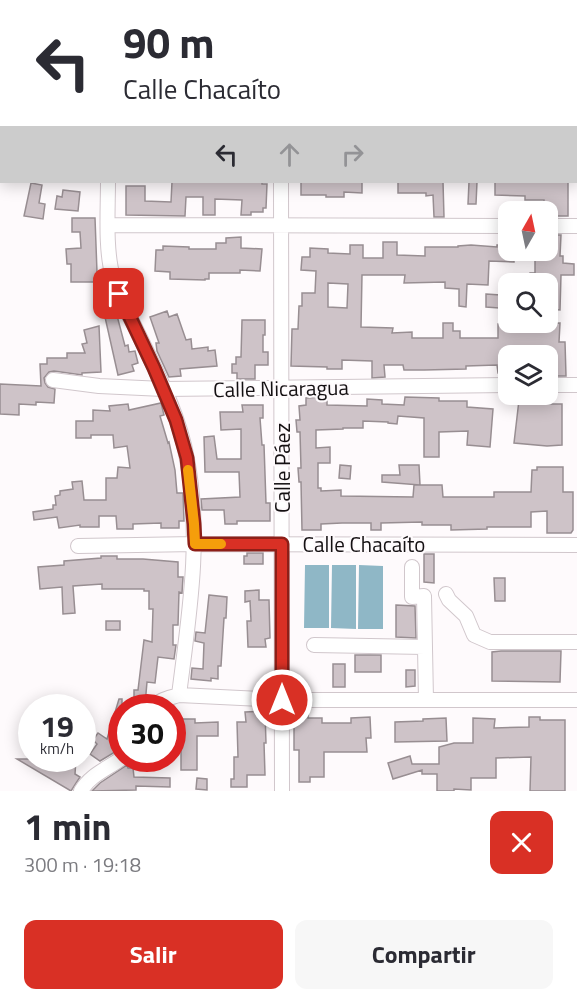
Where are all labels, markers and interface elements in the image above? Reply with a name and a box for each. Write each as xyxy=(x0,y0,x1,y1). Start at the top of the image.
text: 90 m xyxy=(123,10,215,74)
icon: left xyxy=(24,24,102,102)
text: Calle Chacaíto xyxy=(123,68,281,109)
icon: left xyxy=(210,138,243,171)
icon: ahead xyxy=(273,138,306,171)
icon: right xyxy=(336,138,369,171)
north arrow xyxy=(498,201,558,261)
map controls xyxy=(498,201,558,405)
pin xyxy=(93,268,144,319)
button: search xyxy=(498,273,558,333)
icon: arrive xyxy=(102,277,135,310)
button: layers xyxy=(498,345,558,405)
street label: Calle Nicaragua xyxy=(213,371,350,405)
street label: Calle Páez xyxy=(266,423,298,513)
street label: Calle Chacaíto xyxy=(303,528,425,560)
position arrow xyxy=(250,668,314,732)
speed limit sign: 30 xyxy=(108,694,186,772)
text: 19 xyxy=(40,703,74,749)
text: km/h xyxy=(40,737,74,760)
text: 1 min xyxy=(24,799,111,854)
button: close xyxy=(490,811,553,874)
text: 300 m · 19:18 xyxy=(24,849,141,880)
button: Salir xyxy=(24,920,283,989)
button: Compartir xyxy=(295,920,553,989)

